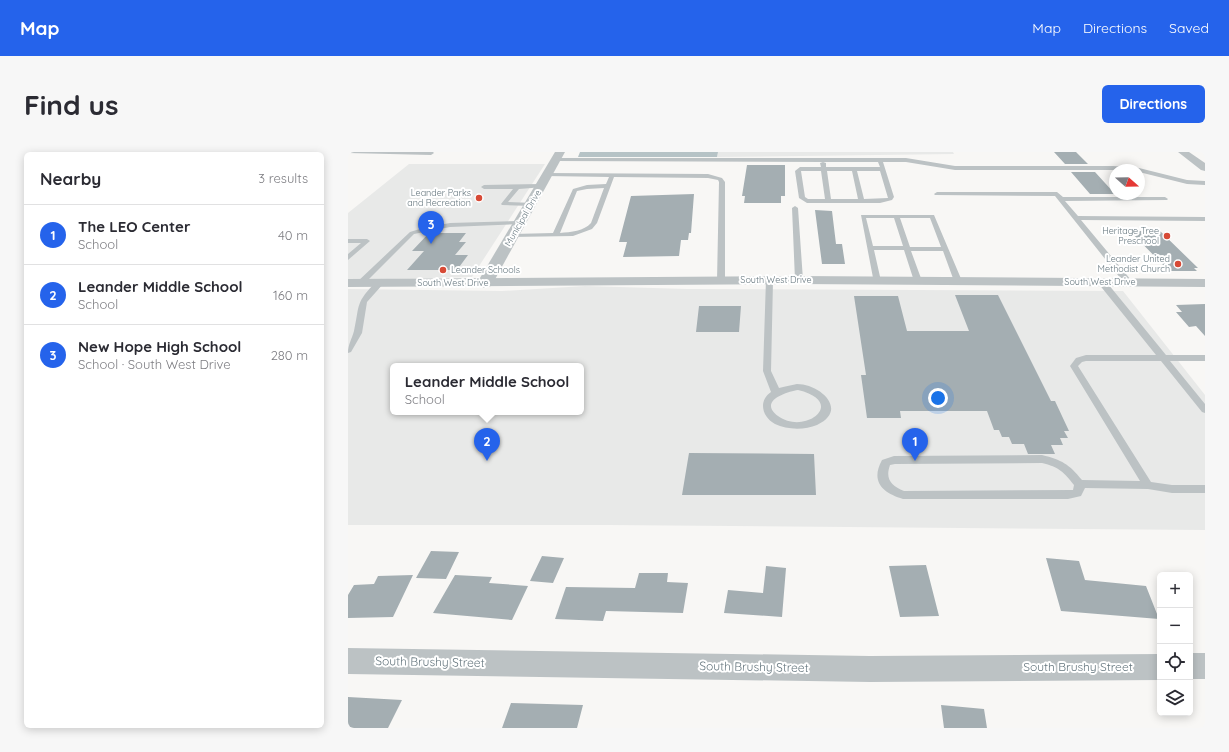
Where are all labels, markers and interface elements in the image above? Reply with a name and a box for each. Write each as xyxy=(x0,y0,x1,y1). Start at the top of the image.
text: Map xyxy=(20,16,59,40)
text: Map xyxy=(1032,19,1061,37)
text: Directions xyxy=(1083,19,1147,37)
text: Saved xyxy=(1169,19,1209,37)
button: Directions xyxy=(1102,85,1205,123)
text: Find us xyxy=(24,87,118,122)
north arrow xyxy=(1109,164,1145,200)
text: Nearby xyxy=(40,168,101,189)
text: 3 results xyxy=(258,170,308,186)
place label: Leander Parks and Recreation xyxy=(407,187,471,208)
street label: Municipal Drive xyxy=(502,188,543,248)
marker: Leander Parks and Recreation xyxy=(474,193,484,203)
pin: 3 xyxy=(418,211,444,244)
text: The LEO Center xyxy=(78,217,190,236)
place label: Heritage Tree Preschool xyxy=(1102,225,1159,246)
text: 1 xyxy=(50,227,56,243)
text: 40 m xyxy=(278,227,308,243)
marker: Heritage Tree Preschool xyxy=(1162,231,1172,241)
text: School xyxy=(78,236,118,252)
place label: Leander United Methodist Church xyxy=(1098,253,1170,274)
marker: Leander United Methodist Church xyxy=(1173,259,1183,269)
place label: Leander Schools xyxy=(451,264,520,275)
marker: Leander Schools xyxy=(438,265,448,275)
street label: South West Drive xyxy=(740,274,812,285)
street label: South West Drive xyxy=(1064,276,1136,287)
text: Leander Middle School xyxy=(78,277,243,296)
street label: South West Drive xyxy=(417,277,489,288)
text: 2 xyxy=(49,287,57,303)
text: 160 m xyxy=(273,287,308,303)
text: School xyxy=(78,296,118,312)
text: New Hope High School xyxy=(78,337,241,356)
text: 3 xyxy=(50,347,56,363)
text: 280 m xyxy=(271,347,308,363)
text: School · South West Drive xyxy=(78,356,231,372)
popup xyxy=(390,363,584,415)
text: Leander Middle School xyxy=(405,372,569,391)
your location xyxy=(928,388,948,408)
text: School xyxy=(405,391,445,407)
pin: 2 xyxy=(474,428,500,461)
pin: 1 xyxy=(902,428,928,461)
map controls xyxy=(1157,572,1193,716)
button: + xyxy=(1157,572,1193,608)
button: − xyxy=(1157,608,1193,644)
button: locate xyxy=(1157,644,1193,680)
street label: South Brushy Street xyxy=(375,653,485,670)
street label: South Brushy Street xyxy=(699,658,809,675)
street label: South Brushy Street xyxy=(1023,659,1133,674)
button: layers xyxy=(1157,680,1193,716)

